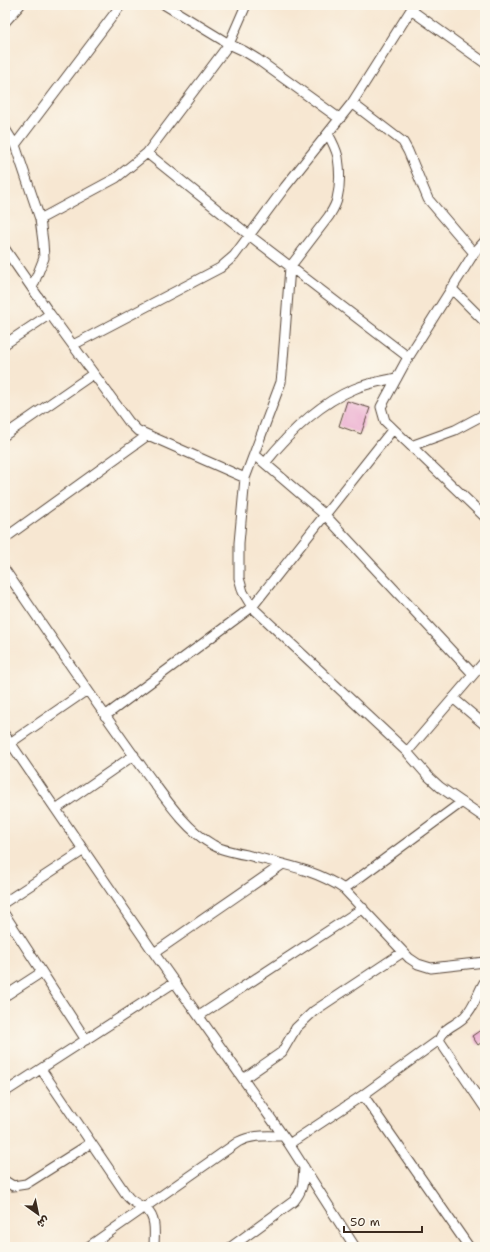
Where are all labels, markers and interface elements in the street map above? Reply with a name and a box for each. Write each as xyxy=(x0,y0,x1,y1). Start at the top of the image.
north arrow xyxy=(18,1194,58,1234)
scale bar xyxy=(344,1208,422,1234)
text: ش xyxy=(34,1212,52,1232)
text: 50 m xyxy=(350,1214,380,1230)

